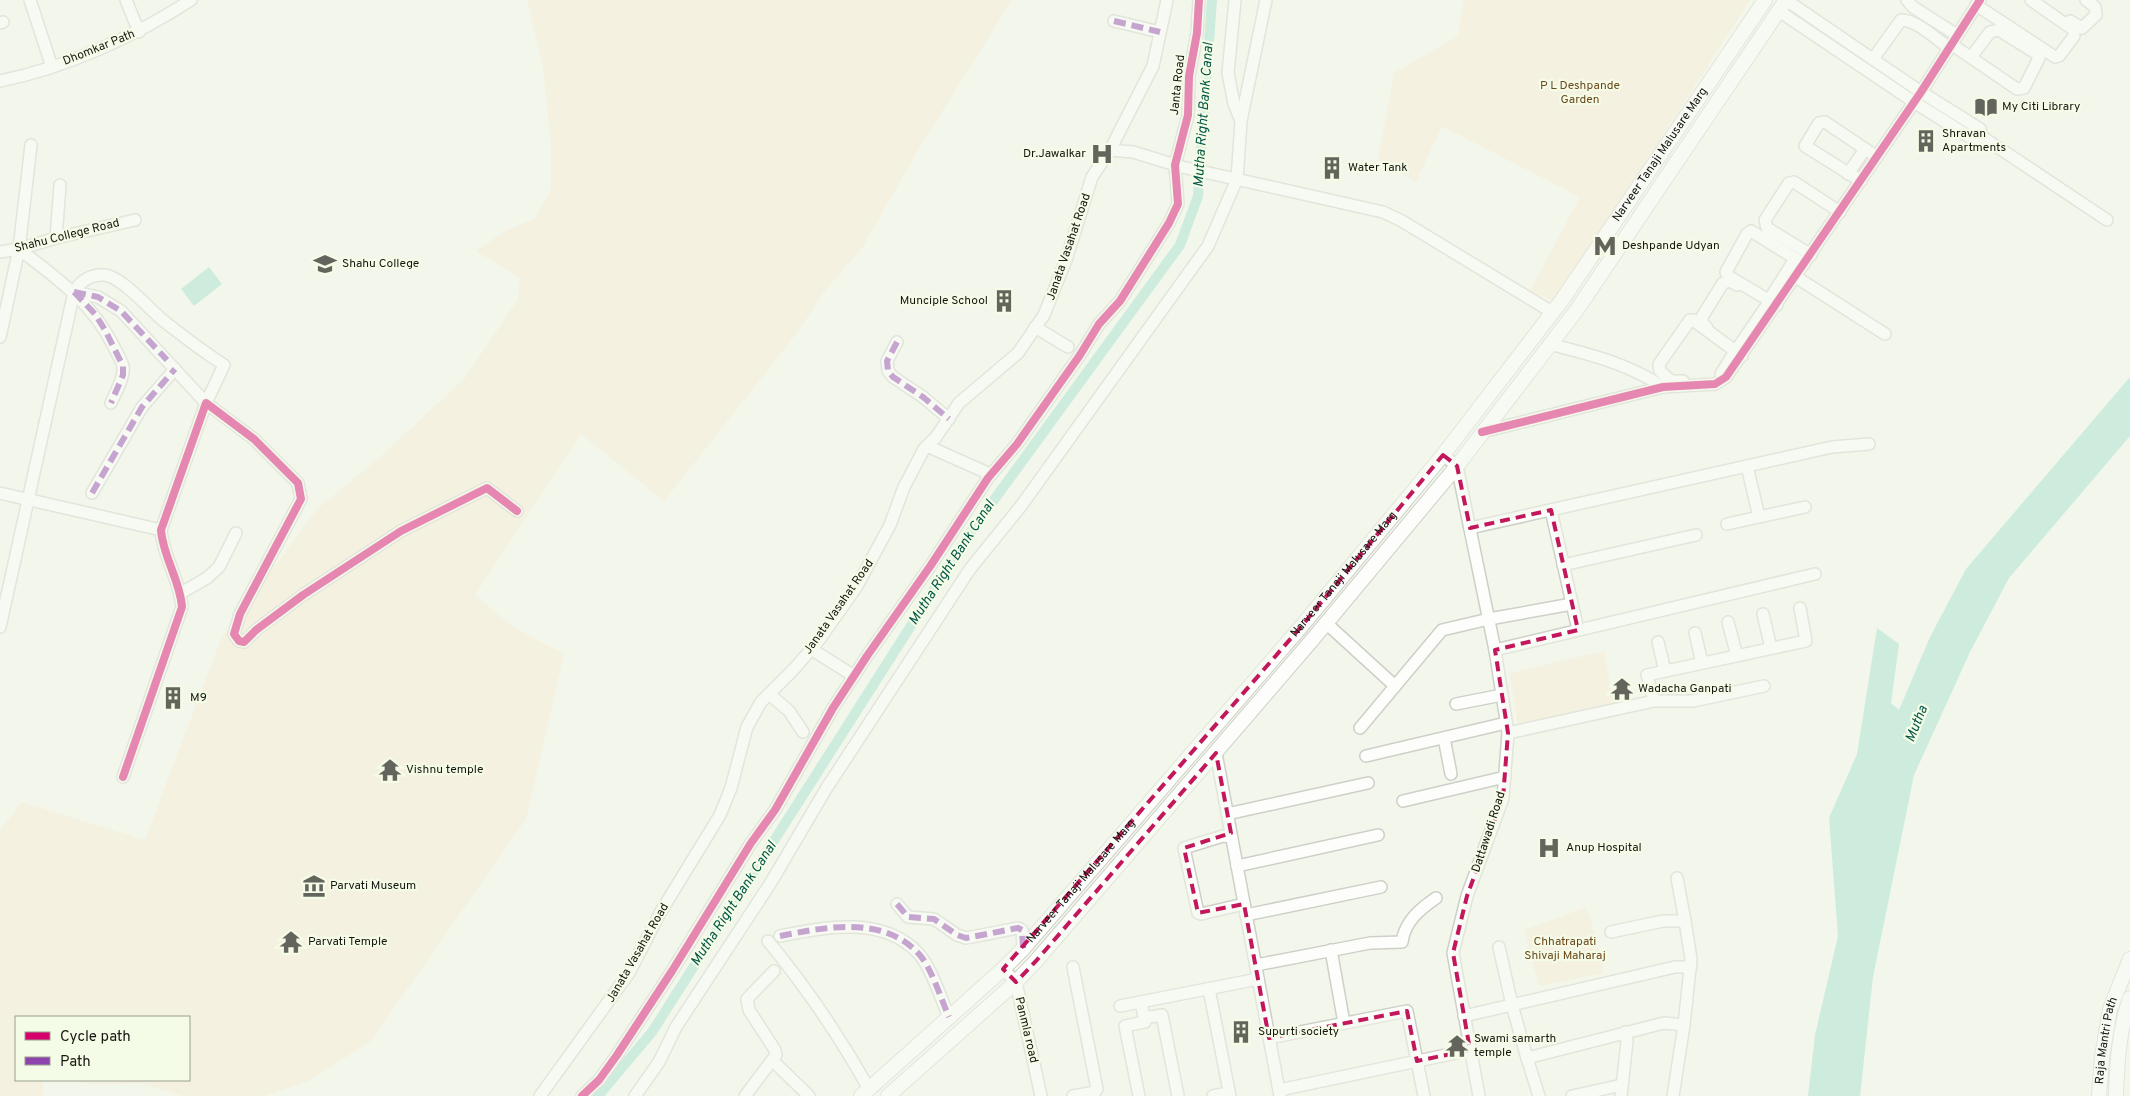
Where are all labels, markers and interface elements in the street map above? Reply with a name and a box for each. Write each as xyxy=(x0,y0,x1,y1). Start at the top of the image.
street label: Dhomkar Path xyxy=(61,26,137,70)
water label: Mutha Right Bank Canal xyxy=(1190,41,1218,188)
street label: Janta Road xyxy=(1167,54,1189,116)
park label: P L Deshpande Garden xyxy=(1540,78,1620,108)
street label: Narveer Tanaji Malusare Marg xyxy=(1609,84,1711,225)
library icon: My Citi Library xyxy=(1973,94,1999,120)
place label: My Citi Library xyxy=(2002,99,2080,115)
place label: Shravan Apartments xyxy=(1942,126,2006,156)
building icon: Shravan Apartments xyxy=(1913,128,1939,154)
hospital icon: Dr.Jawalkar xyxy=(1089,141,1115,167)
place label: Dr.Jawalkar xyxy=(1023,146,1086,162)
building icon: Water Tank xyxy=(1319,155,1345,181)
place label: Water Tank xyxy=(1348,160,1408,176)
street label: Janata Vasahat Road xyxy=(1043,191,1095,303)
street label: Shahu College Road xyxy=(13,215,121,257)
metro station icon: Deshpande Udyan xyxy=(1592,233,1618,259)
place label: Deshpande Udyan xyxy=(1622,238,1720,254)
school or university icon: Shahu College xyxy=(312,251,338,277)
place label: Shahu College xyxy=(342,256,419,272)
building icon: Munciple School xyxy=(991,288,1017,314)
place label: Munciple School xyxy=(900,293,988,309)
water label: Mutha Right Bank Canal xyxy=(905,496,999,628)
street label: Narveer Tanaji Malusare Marg xyxy=(1287,508,1401,641)
street label: Janata Vasahat Road xyxy=(800,556,878,658)
temple icon: Wadacha Ganpati xyxy=(1609,676,1635,702)
place label: Wadacha Ganpati xyxy=(1638,681,1732,697)
building icon: M9 xyxy=(160,685,186,711)
place label: M9 xyxy=(190,690,207,706)
water label: Mutha xyxy=(1902,703,1932,745)
temple icon: Vishnu temple xyxy=(377,757,403,783)
place label: Vishnu temple xyxy=(406,762,483,778)
street label: Dattawadi Road xyxy=(1468,789,1510,875)
street label: Narveer Tanaji Malusare Marg xyxy=(1023,816,1139,947)
hospital icon: Anup Hospital xyxy=(1536,835,1562,861)
water label: Mutha Right Bank Canal xyxy=(687,837,781,969)
place label: Anup Hospital xyxy=(1566,840,1642,856)
museum icon: Parvati Museum xyxy=(301,873,327,899)
place label: Parvati Museum xyxy=(330,878,416,894)
street label: Janata Vasahat Road xyxy=(603,900,673,1006)
temple icon: Parvati Temple xyxy=(278,929,304,955)
place label: Parvati Temple xyxy=(308,934,387,950)
park label: Chhatrapati Shivaji Maharaj xyxy=(1524,934,1606,964)
street label: Panmla road xyxy=(1011,995,1041,1065)
street label: Raja Mantri Path xyxy=(2092,995,2122,1085)
legend xyxy=(15,1016,190,1081)
building icon: Supurti society xyxy=(1228,1019,1254,1045)
place label: Supurti society xyxy=(1258,1024,1339,1040)
text: Cycle path xyxy=(60,1028,131,1047)
place label: Swami samarth temple xyxy=(1474,1031,1556,1061)
temple icon: Swami samarth temple xyxy=(1444,1033,1470,1059)
text: Path xyxy=(60,1053,91,1072)

